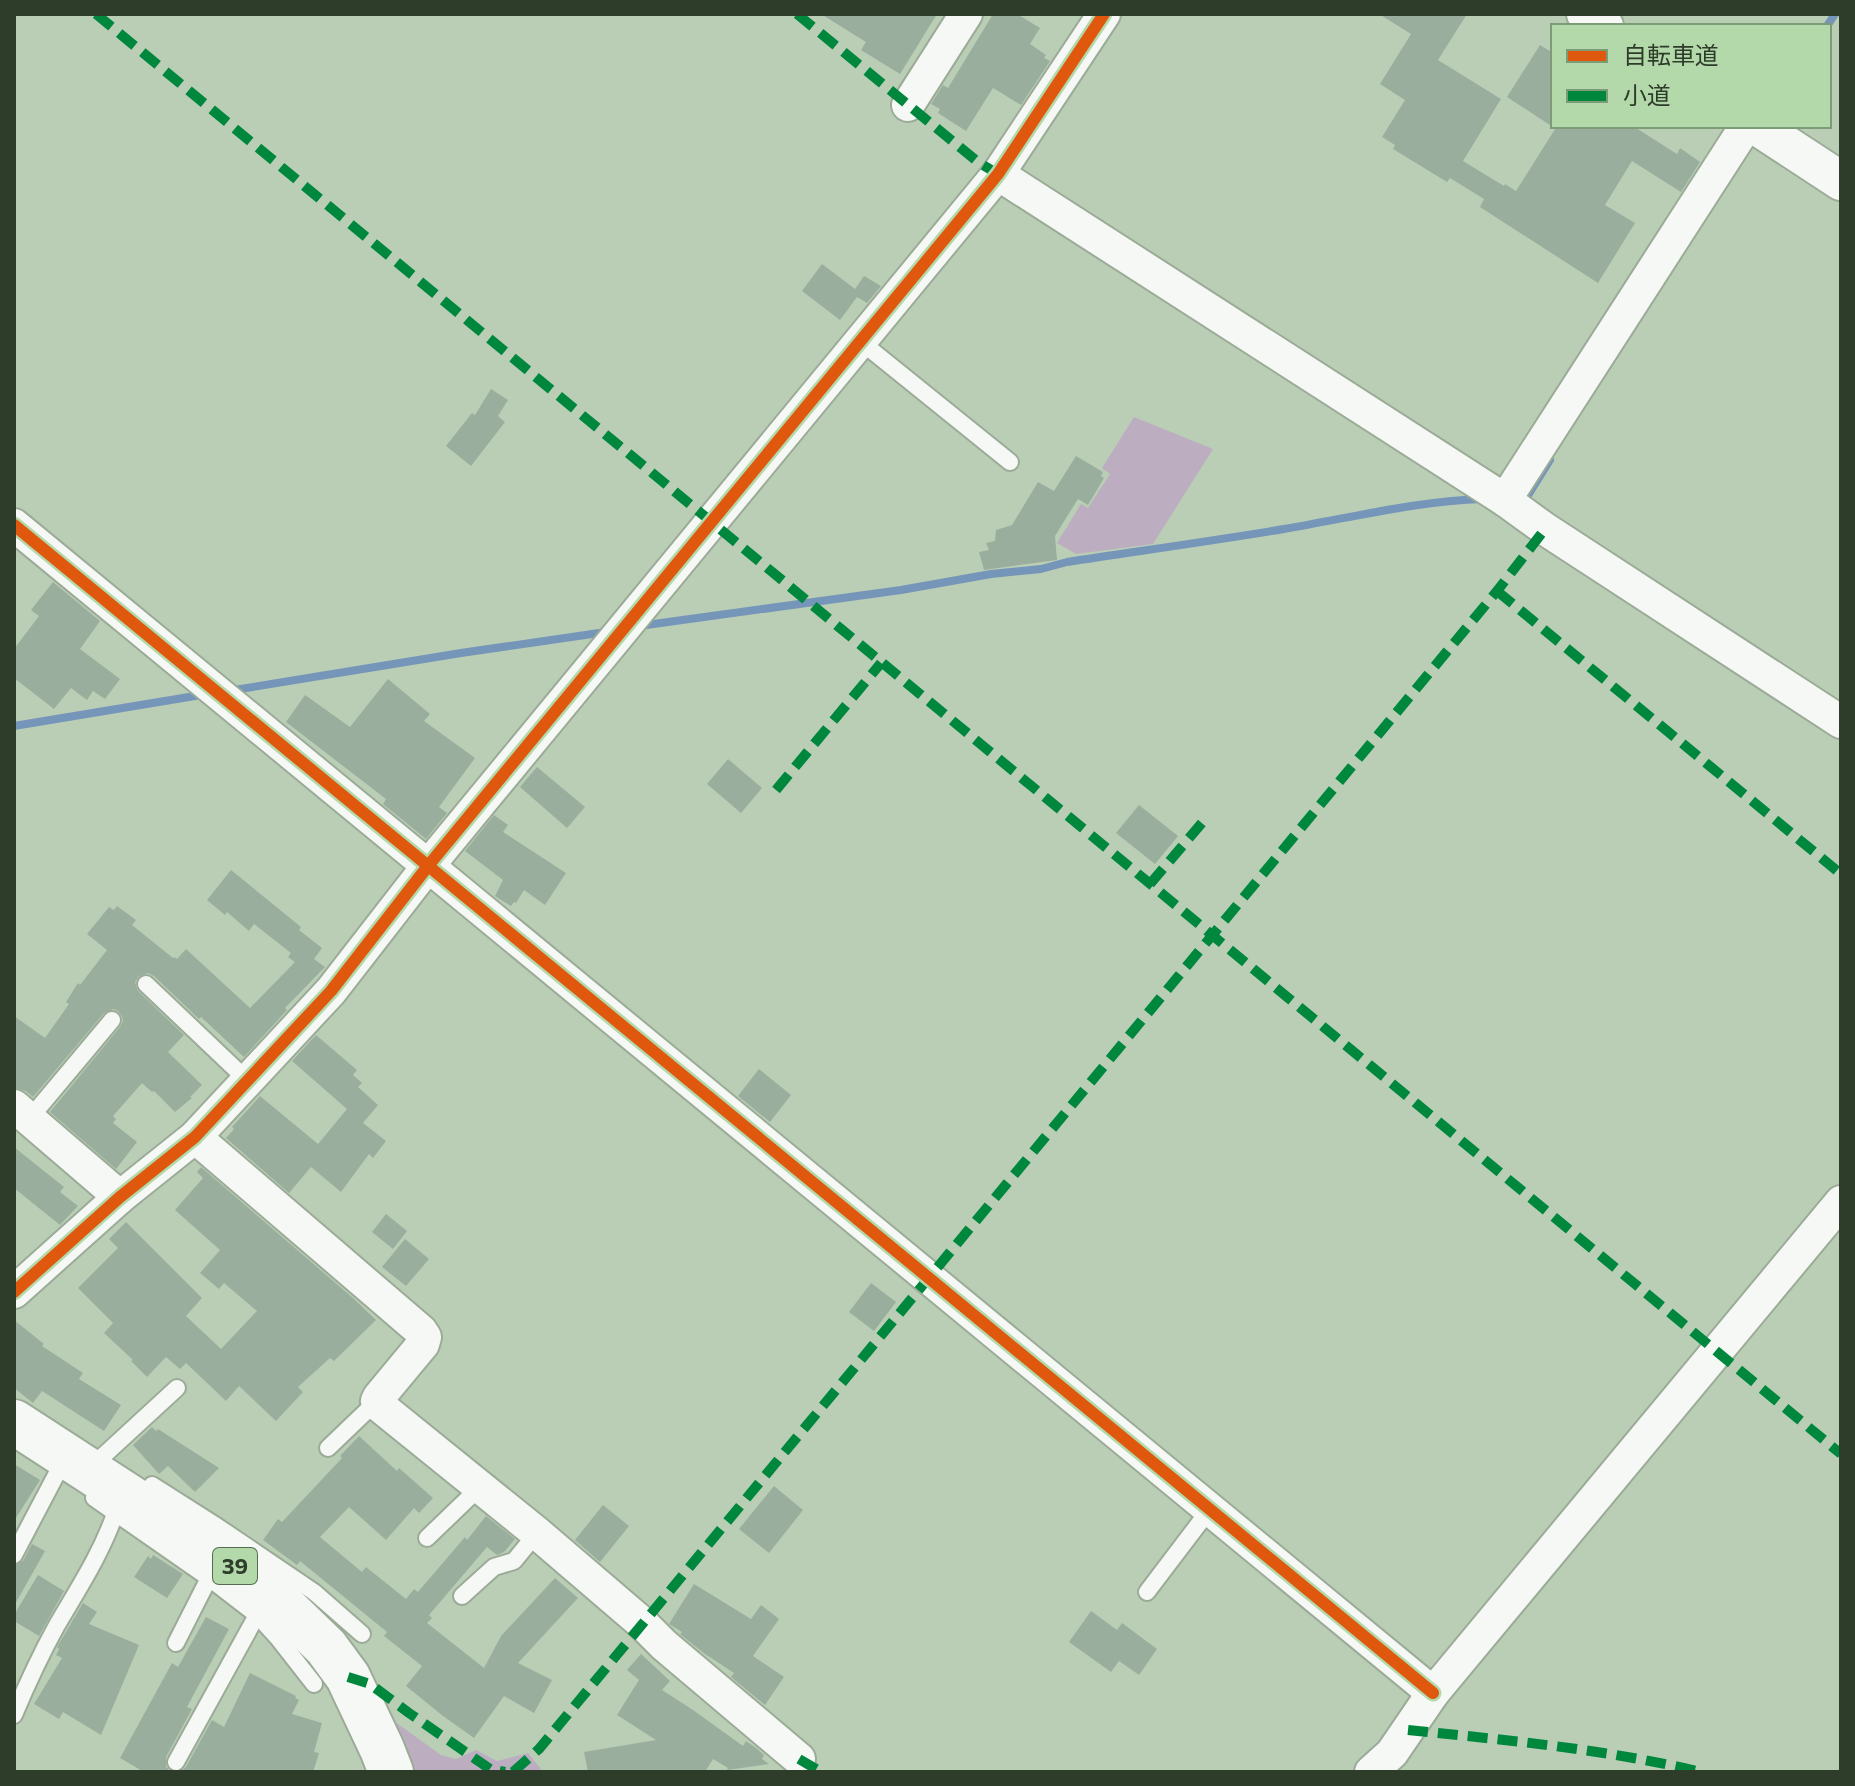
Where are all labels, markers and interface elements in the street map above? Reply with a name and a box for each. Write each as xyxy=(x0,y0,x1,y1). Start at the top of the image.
legend xyxy=(1551,24,1831,128)
text: 自転車道 xyxy=(1623,40,1719,69)
text: 小道 xyxy=(1623,80,1671,109)
road number: 39 xyxy=(213,1548,257,1584)

